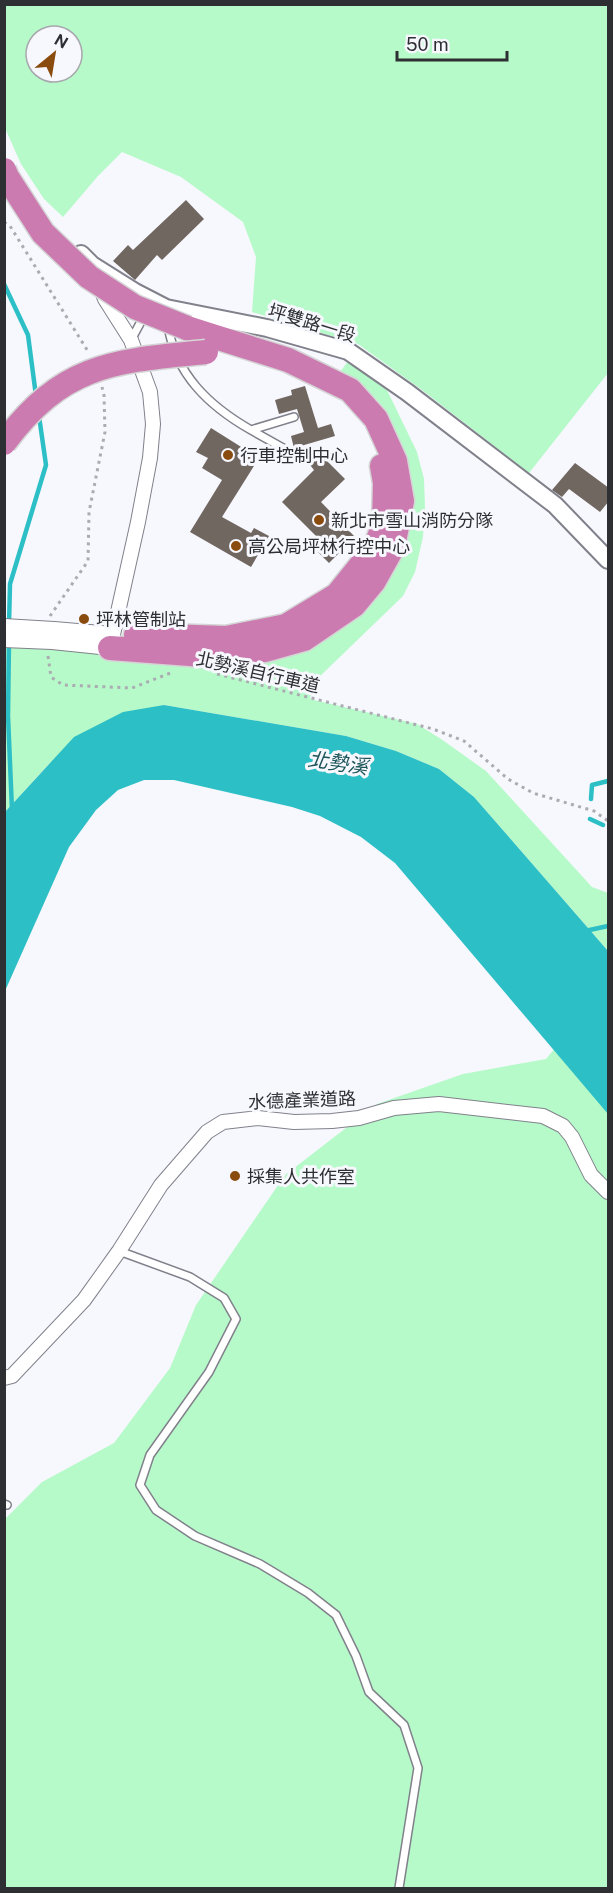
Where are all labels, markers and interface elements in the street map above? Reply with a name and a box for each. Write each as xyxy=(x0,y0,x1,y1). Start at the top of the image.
north arrow xyxy=(24,24,84,84)
scale bar xyxy=(397,24,506,62)
text: N xyxy=(51,30,71,53)
text: 50 m xyxy=(406,34,449,55)
street label: 坪雙路一段 xyxy=(266,300,358,346)
place label: 行車控制中心 xyxy=(240,445,348,466)
marker: 行車控制中心 xyxy=(221,448,235,462)
place label: 新北市雪山消防分隊 xyxy=(331,510,493,531)
marker: 新北市雪山消防分隊 xyxy=(312,513,326,527)
place label: 高公局坪林行控中心 xyxy=(248,536,410,557)
marker: 高公局坪林行控中心 xyxy=(229,539,243,553)
place label: 坪林管制站 xyxy=(96,609,186,630)
marker: 坪林管制站 xyxy=(77,612,91,626)
street label: 北勢溪自行車道 xyxy=(194,648,322,696)
water label: 北勢溪 xyxy=(307,747,372,779)
street label: 水德產業道路 xyxy=(248,1088,356,1112)
place label: 採集人共作室 xyxy=(247,1166,355,1187)
marker: 採集人共作室 xyxy=(228,1169,242,1183)

